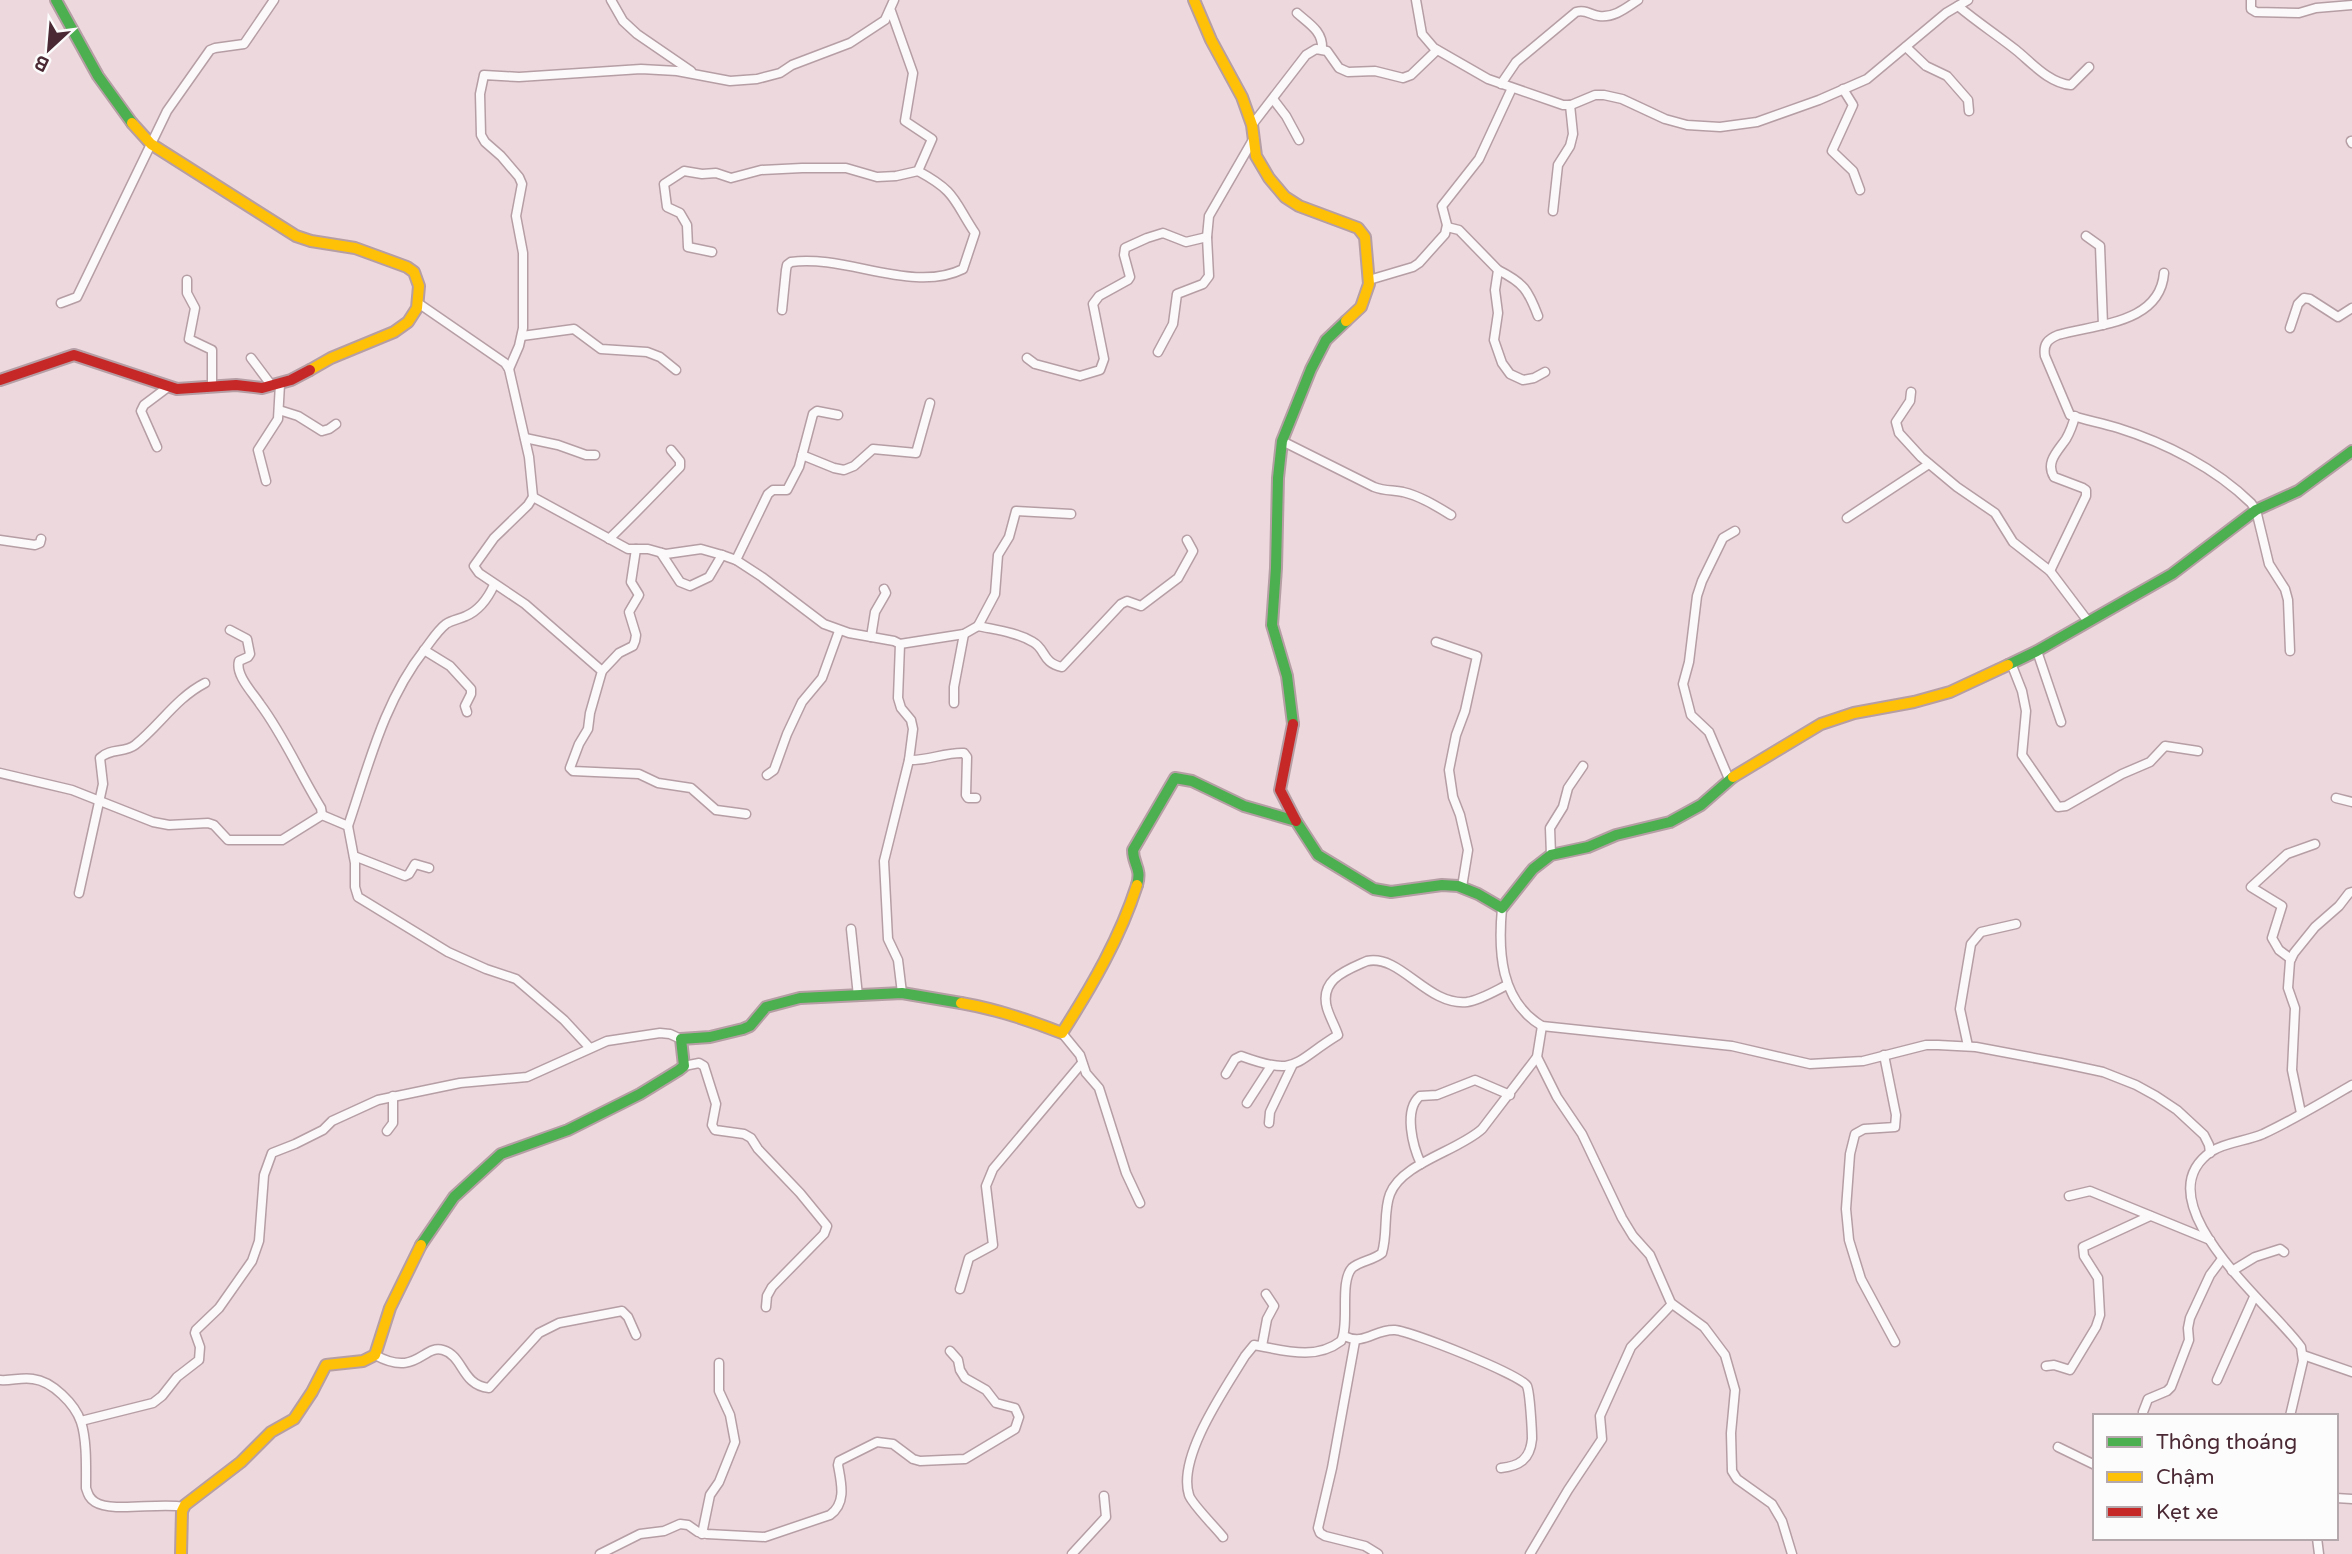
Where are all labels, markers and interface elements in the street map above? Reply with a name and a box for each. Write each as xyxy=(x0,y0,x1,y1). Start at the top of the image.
north arrow xyxy=(14,14,84,84)
text: B xyxy=(31,51,53,76)
legend xyxy=(2093,1414,2338,1540)
text: Thông thoáng xyxy=(2156,1430,2297,1455)
text: Chậm xyxy=(2156,1465,2214,1490)
text: Kẹt xe xyxy=(2156,1500,2219,1525)

